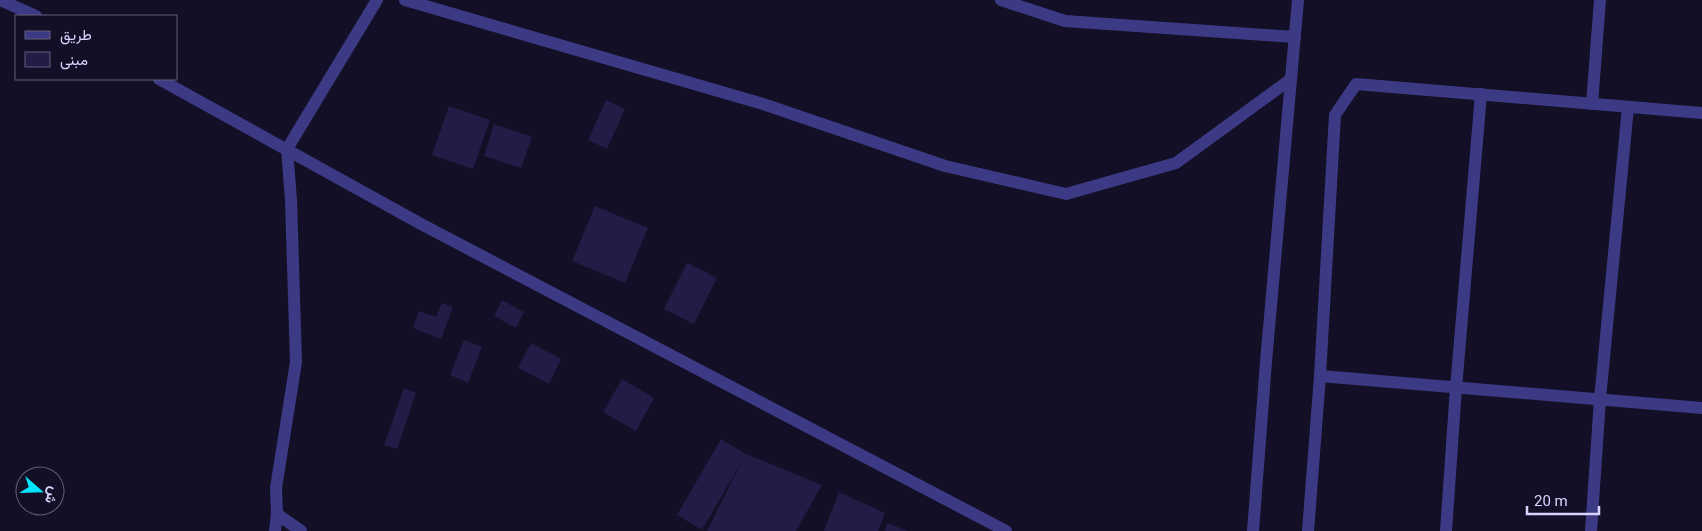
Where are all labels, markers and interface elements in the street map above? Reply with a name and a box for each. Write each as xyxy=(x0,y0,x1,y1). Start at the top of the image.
legend xyxy=(15,15,178,80)
text: طريق xyxy=(60,26,92,45)
text: مبنى xyxy=(60,51,88,70)
north arrow xyxy=(15,466,65,516)
text: ش xyxy=(41,484,63,506)
scale bar xyxy=(1527,484,1600,516)
text: 20 m xyxy=(1534,492,1568,510)

